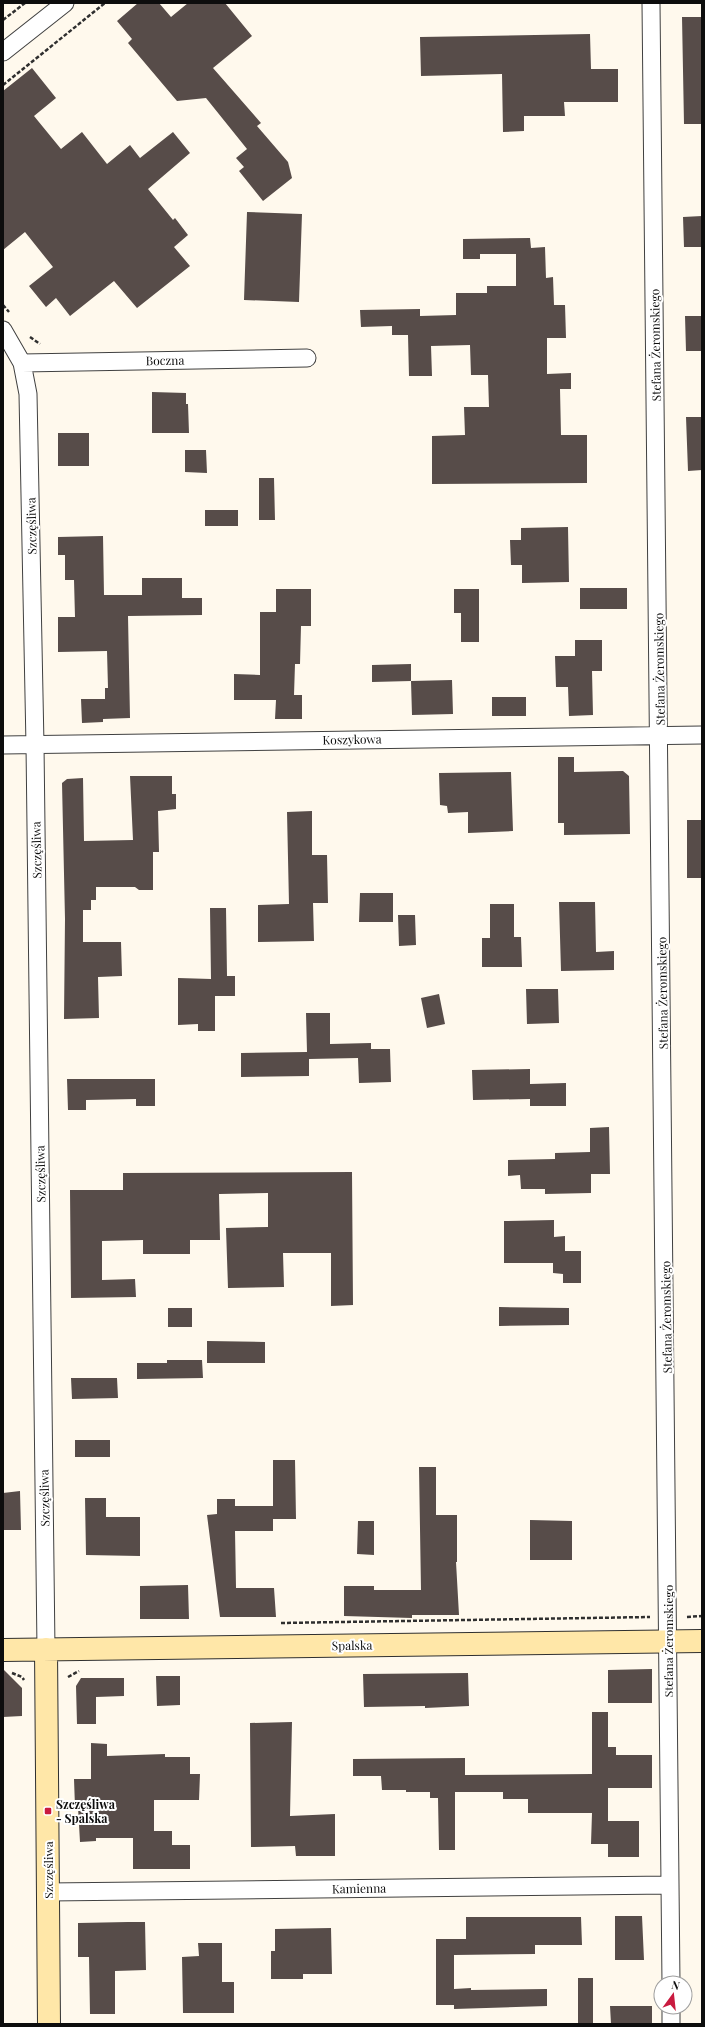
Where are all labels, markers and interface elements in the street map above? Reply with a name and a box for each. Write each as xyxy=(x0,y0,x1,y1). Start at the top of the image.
street label: Stefana Żeromskiego xyxy=(646,288,664,401)
street label: Boczna xyxy=(145,352,185,368)
street label: Szczęśliwa xyxy=(23,497,39,555)
street label: Stefana Żeromskiego xyxy=(650,612,668,725)
street label: Koszykowa xyxy=(322,730,382,748)
street label: Szczęśliwa xyxy=(28,821,44,879)
street label: Stefana Żeromskiego xyxy=(653,936,671,1049)
street label: Szczęśliwa xyxy=(32,1145,48,1203)
street label: Stefana Żeromskiego xyxy=(657,1260,675,1373)
street label: Szczęśliwa xyxy=(36,1469,52,1527)
street label: Stefana Żeromskiego xyxy=(660,1584,676,1697)
street label: Spalska xyxy=(332,1637,372,1653)
place label: Szczęśliwa - Spalska xyxy=(56,1796,116,1826)
marker: Szczęśliwa - Spalska xyxy=(43,1806,53,1816)
street label: Szczęśliwa xyxy=(40,1841,56,1899)
street label: Kamienna xyxy=(332,1880,386,1896)
north arrow xyxy=(653,1975,693,2015)
text: N xyxy=(670,1977,682,1993)

